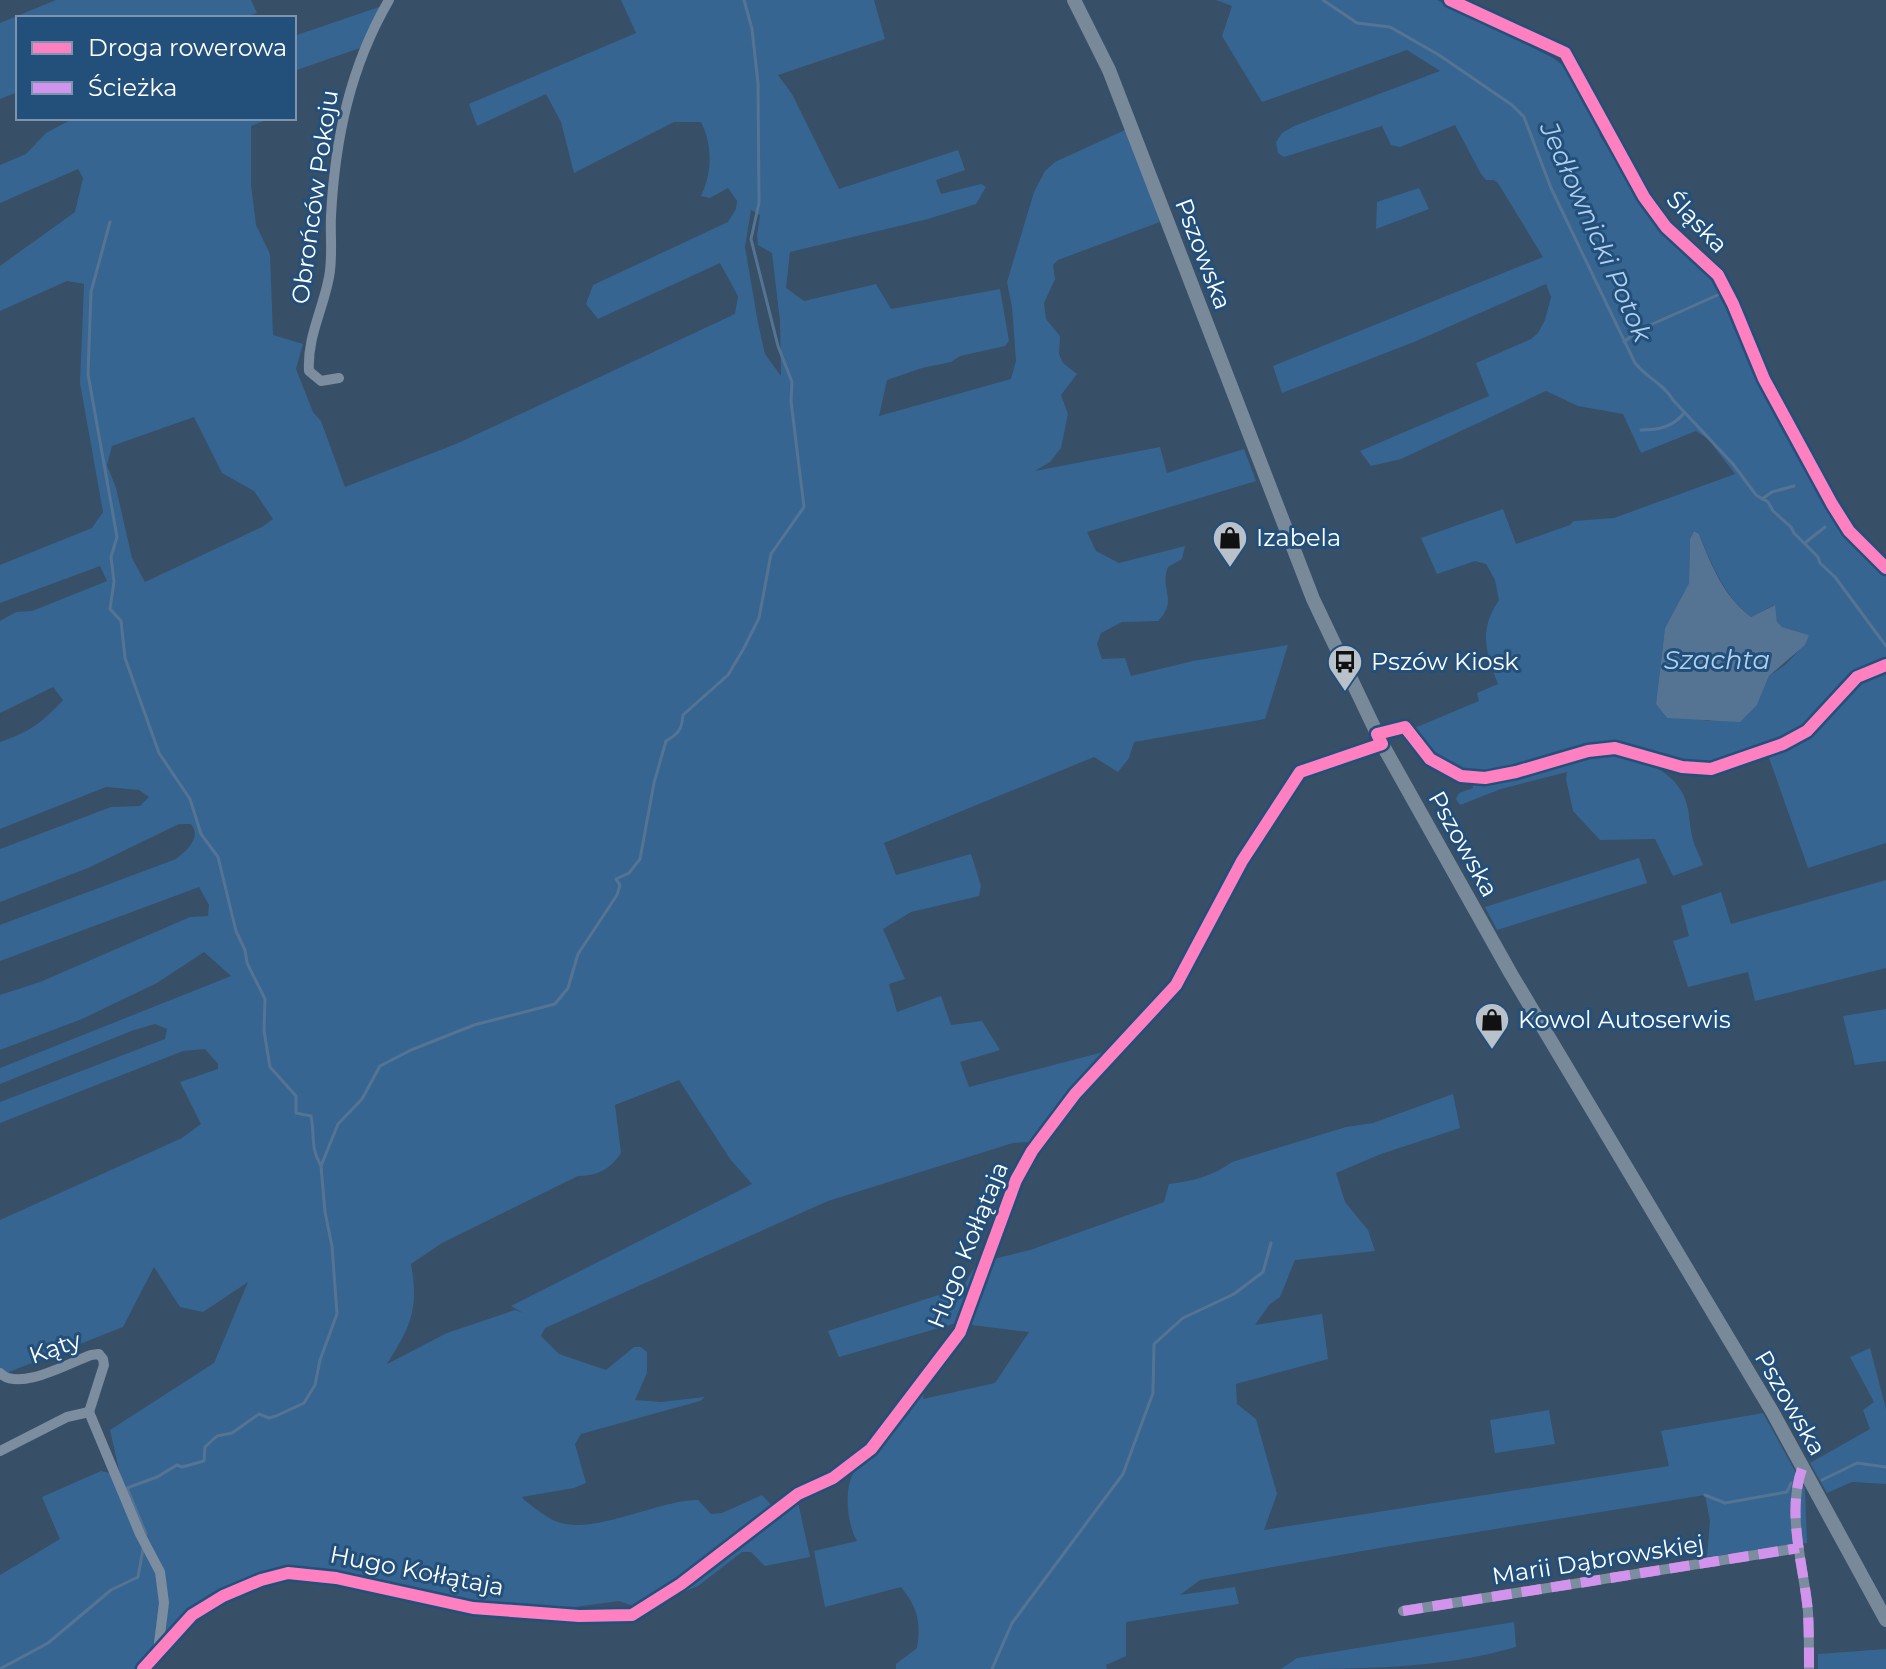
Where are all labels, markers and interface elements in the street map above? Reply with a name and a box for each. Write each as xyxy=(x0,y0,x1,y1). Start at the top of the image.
legend xyxy=(16,16,296,120)
text: Droga rowerowa xyxy=(88,33,287,62)
text: Ścieżka xyxy=(88,73,177,102)
street label: Obrońców Pokoju xyxy=(285,88,344,306)
water label: Jedłownicki Potok xyxy=(1533,116,1660,348)
street label: Śląska xyxy=(1661,184,1734,259)
street label: Pszowska xyxy=(1169,194,1238,313)
shop icon: Izabela xyxy=(1211,519,1249,569)
place label: Izabela xyxy=(1256,523,1341,552)
bus stop icon: Pszów Kiosk xyxy=(1326,643,1364,693)
water label: Szachta xyxy=(1664,644,1770,676)
place label: Pszów Kiosk xyxy=(1371,647,1519,676)
street label: Pszowska xyxy=(1422,786,1504,902)
shop icon: Kowol Autoserwis xyxy=(1473,1001,1511,1051)
place label: Kowol Autoserwis xyxy=(1518,1005,1731,1034)
street label: Hugo Kołłątaja xyxy=(921,1157,1014,1332)
street label: Kąty xyxy=(25,1325,85,1370)
street label: Pszowska xyxy=(1749,1345,1832,1461)
street label: Marii Dąbrowskiej xyxy=(1490,1528,1706,1591)
street label: Hugo Kołłątaja xyxy=(328,1539,507,1602)

